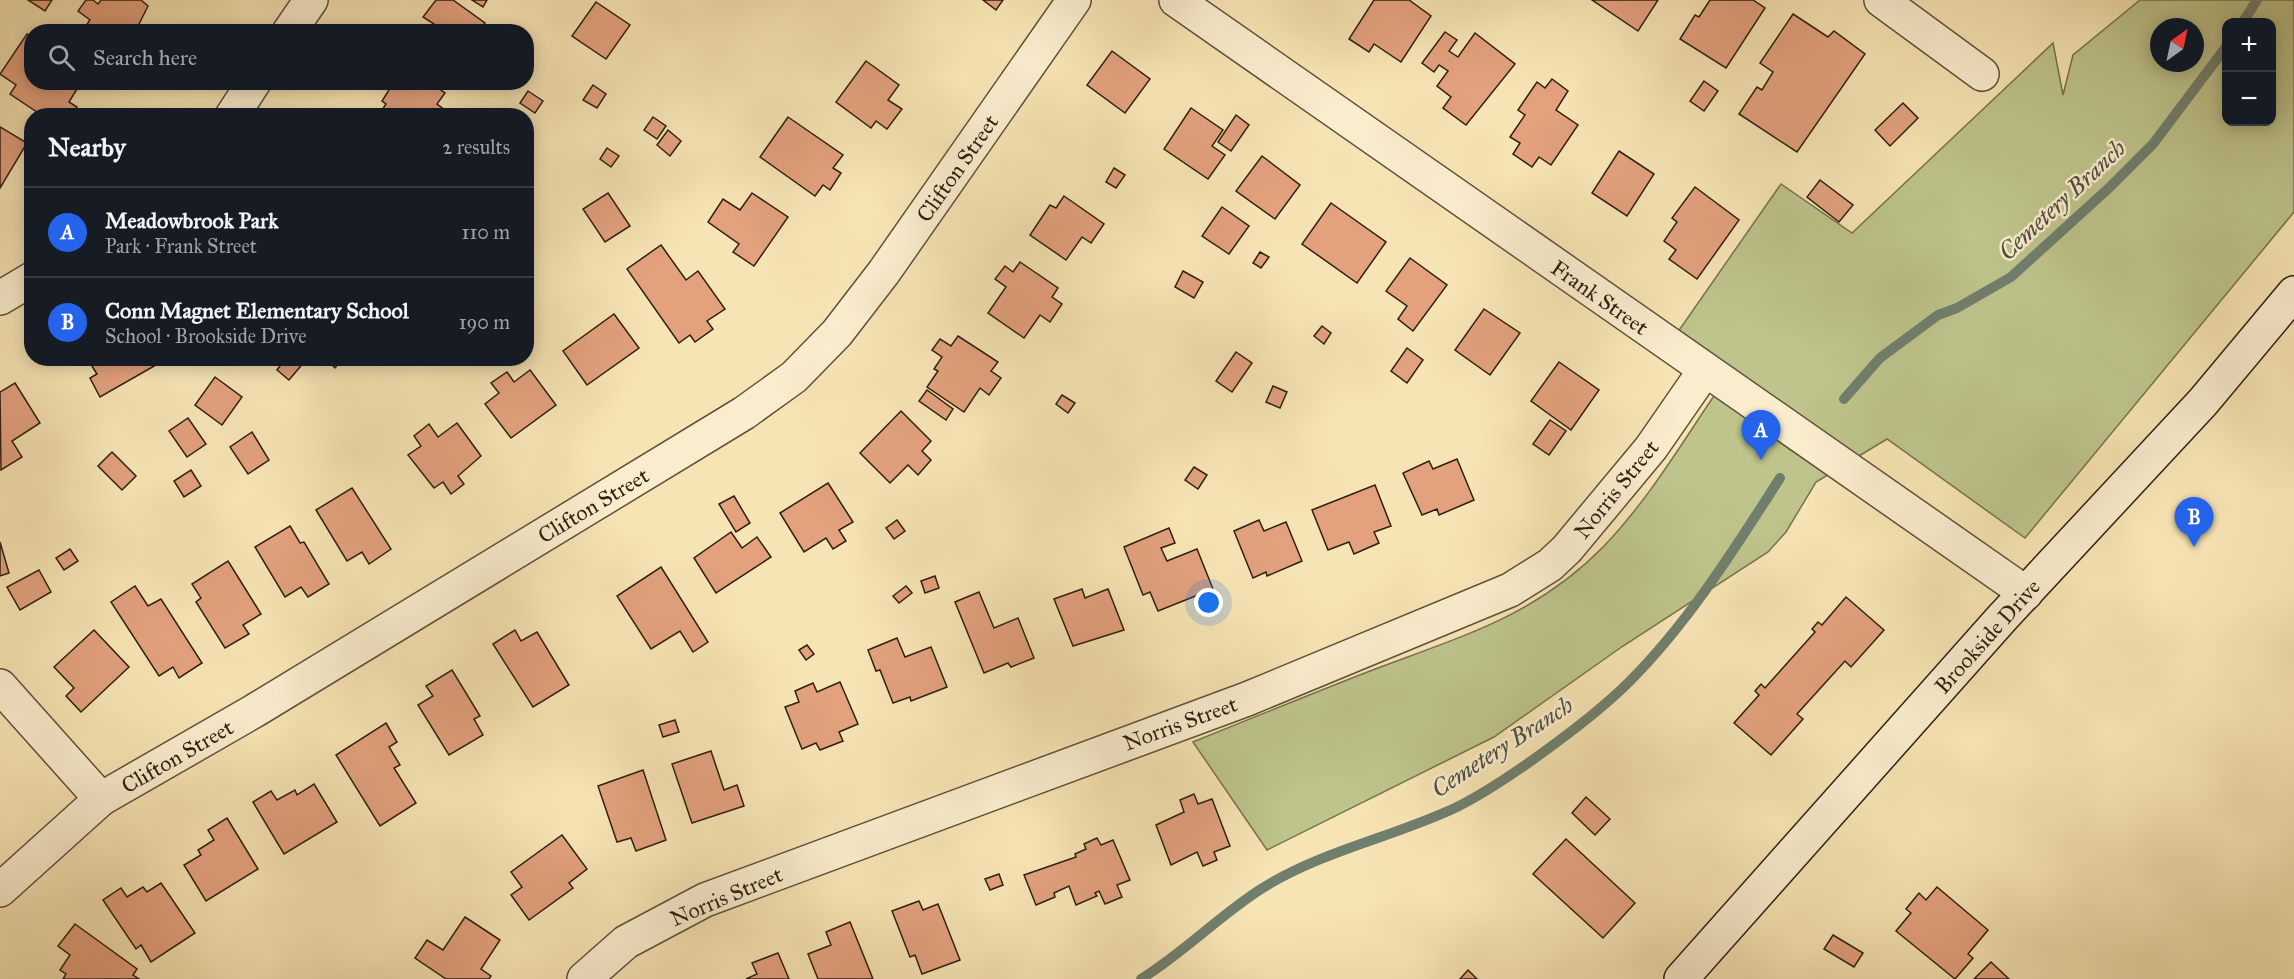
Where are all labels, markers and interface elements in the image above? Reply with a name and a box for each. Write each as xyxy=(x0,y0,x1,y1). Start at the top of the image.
north arrow xyxy=(2150,18,2204,72)
map controls xyxy=(2222,18,2276,126)
button: + xyxy=(2222,18,2276,72)
search box xyxy=(24,24,534,90)
icon: search xyxy=(45,41,78,74)
text: Search here xyxy=(93,44,197,71)
button: − xyxy=(2222,72,2276,126)
street label: Clifton Street xyxy=(911,109,1004,227)
text: Nearby xyxy=(48,131,126,163)
water label: Cemetery Branch xyxy=(1992,133,2132,267)
text: 2 results xyxy=(442,135,510,159)
text: Meadowbrook Park xyxy=(105,207,278,234)
text: A xyxy=(61,220,74,244)
text: 110 m xyxy=(462,220,510,244)
text: Park · Frank Street xyxy=(105,234,257,258)
street label: Frank Street xyxy=(1546,254,1654,341)
text: Conn Magnet Elementary School xyxy=(105,297,409,324)
text: B xyxy=(61,310,74,334)
text: 190 m xyxy=(459,310,510,334)
text: School · Brookside Drive xyxy=(105,324,307,348)
pin: A xyxy=(1742,410,1780,460)
street label: Norris Street xyxy=(1568,434,1665,544)
street label: Clifton Street xyxy=(533,462,654,549)
pin: B xyxy=(2174,498,2214,547)
street label: Brookside Drive xyxy=(1929,573,2046,699)
your location xyxy=(1194,588,1223,617)
street label: Norris Street xyxy=(1119,690,1241,757)
water label: Cemetery Branch xyxy=(1425,690,1579,804)
street label: Clifton Street xyxy=(116,713,238,799)
street label: Norris Street xyxy=(666,861,787,932)

